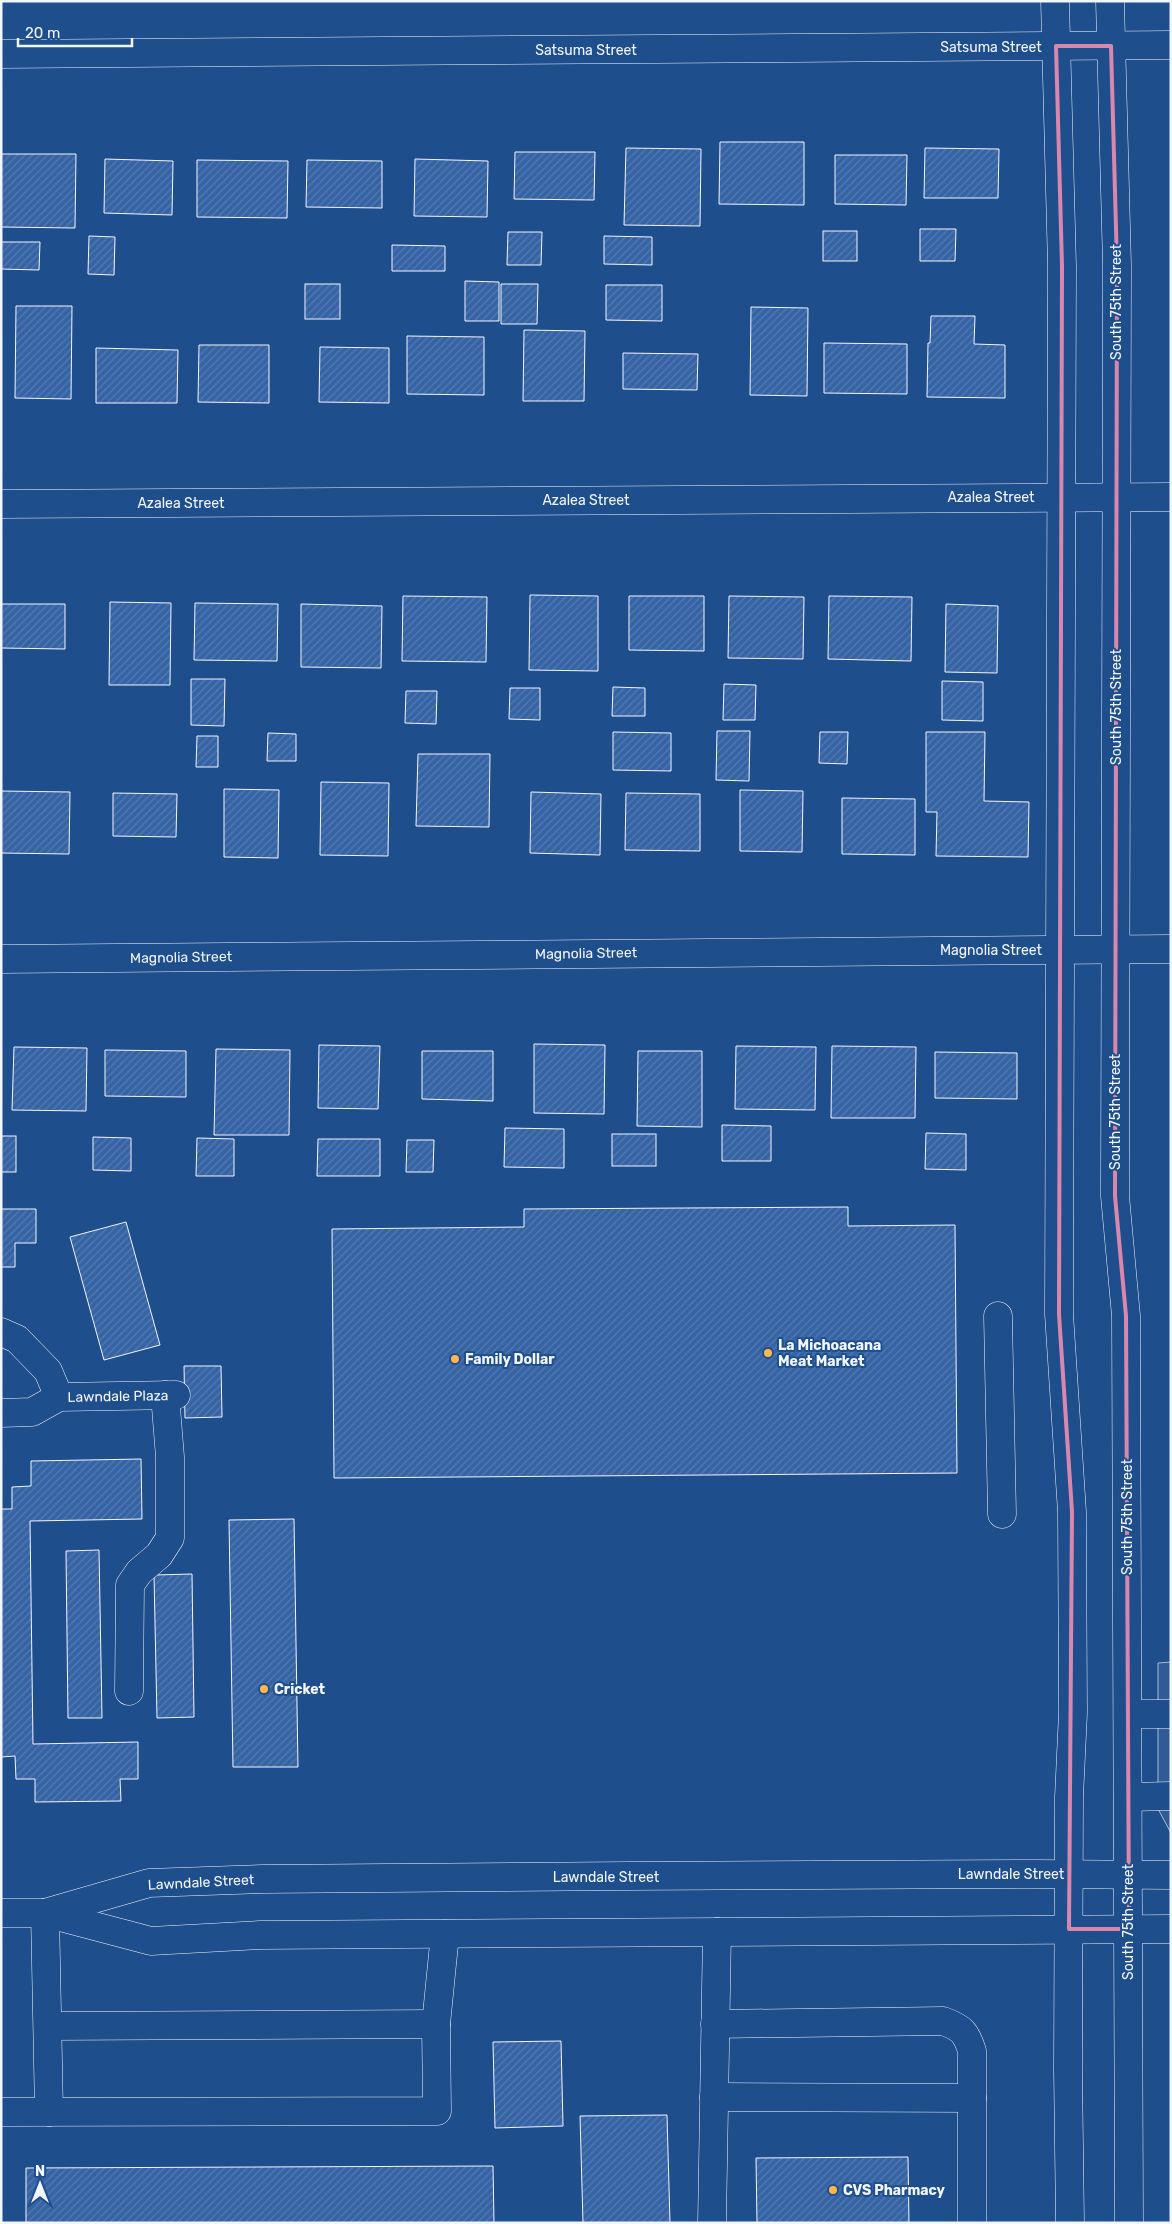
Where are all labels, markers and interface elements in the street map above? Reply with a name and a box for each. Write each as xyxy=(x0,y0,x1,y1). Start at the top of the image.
scale bar xyxy=(18,15,131,47)
text: 20 m xyxy=(25,24,60,42)
street label: Satsuma Street xyxy=(940,39,1042,56)
street label: Satsuma Street xyxy=(535,42,637,59)
street label: South 75th Street xyxy=(1108,243,1125,360)
street label: Azalea Street xyxy=(947,489,1035,506)
street label: Azalea Street xyxy=(542,492,630,509)
street label: Azalea Street xyxy=(137,495,225,512)
street label: South 75th Street xyxy=(1108,648,1125,765)
street label: Magnolia Street xyxy=(940,942,1043,959)
street label: Magnolia Street xyxy=(535,944,638,963)
street label: Magnolia Street xyxy=(130,948,233,967)
street label: South 75th Street xyxy=(1107,1053,1124,1170)
place label: La Michoacana Meat Market xyxy=(778,1337,881,1370)
marker: La Michoacana Meat Market xyxy=(762,1347,774,1359)
place label: Family Dollar xyxy=(465,1351,555,1368)
marker: Family Dollar xyxy=(449,1353,461,1365)
street label: Lawndale Plaza xyxy=(67,1387,169,1406)
street label: South 75th Street xyxy=(1119,1458,1136,1575)
place label: Cricket xyxy=(274,1681,326,1698)
marker: Cricket xyxy=(258,1683,270,1695)
street label: South 75th Street xyxy=(1120,1863,1137,1980)
street label: Lawndale Street xyxy=(958,1866,1065,1883)
street label: Lawndale Street xyxy=(553,1869,660,1886)
street label: Lawndale Street xyxy=(147,1871,255,1894)
north arrow xyxy=(15,2159,65,2209)
text: N xyxy=(35,2163,45,2180)
place label: CVS Pharmacy xyxy=(843,2182,945,2199)
marker: CVS Pharmacy xyxy=(827,2184,839,2196)

